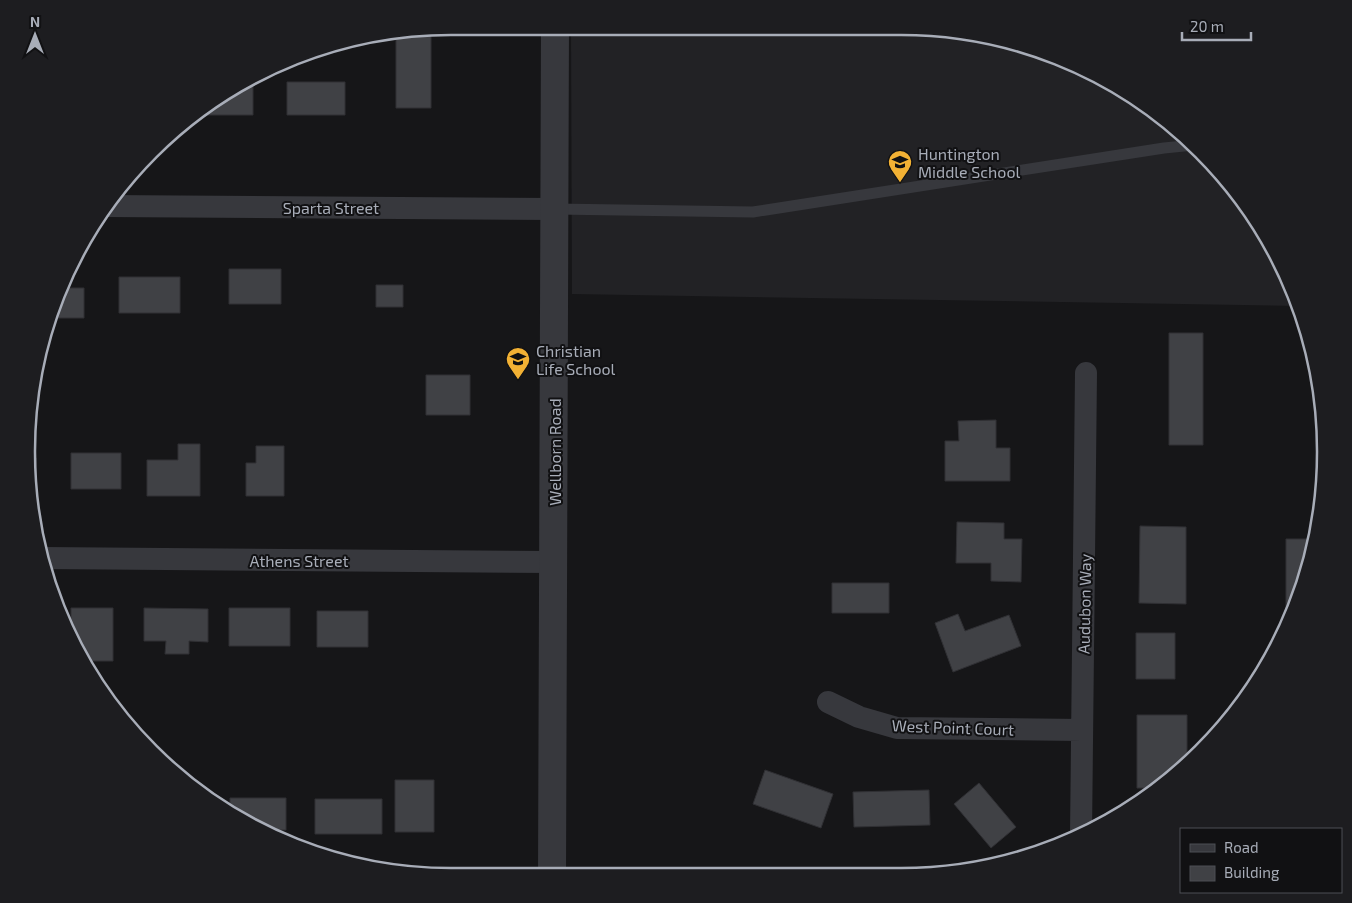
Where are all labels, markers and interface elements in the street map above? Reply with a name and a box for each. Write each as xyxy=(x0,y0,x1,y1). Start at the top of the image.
north arrow xyxy=(10,10,60,60)
scale bar xyxy=(1182,10,1251,42)
text: N xyxy=(30,13,40,30)
text: 20 m xyxy=(1190,17,1224,35)
place label: Huntington Middle School xyxy=(918,144,1021,181)
school or university icon: Huntington Middle School xyxy=(887,149,913,183)
street label: Sparta Street xyxy=(283,198,379,217)
place label: Christian Life School xyxy=(536,341,616,378)
school or university icon: Christian Life School xyxy=(505,346,531,380)
street label: Wellborn Road xyxy=(545,398,564,506)
street label: Athens Street xyxy=(249,551,349,570)
street label: Audubon Way xyxy=(1074,553,1094,654)
street label: West Point Court xyxy=(891,715,1015,739)
legend xyxy=(1180,828,1342,893)
text: Road xyxy=(1224,838,1259,856)
text: Building xyxy=(1224,863,1280,881)

